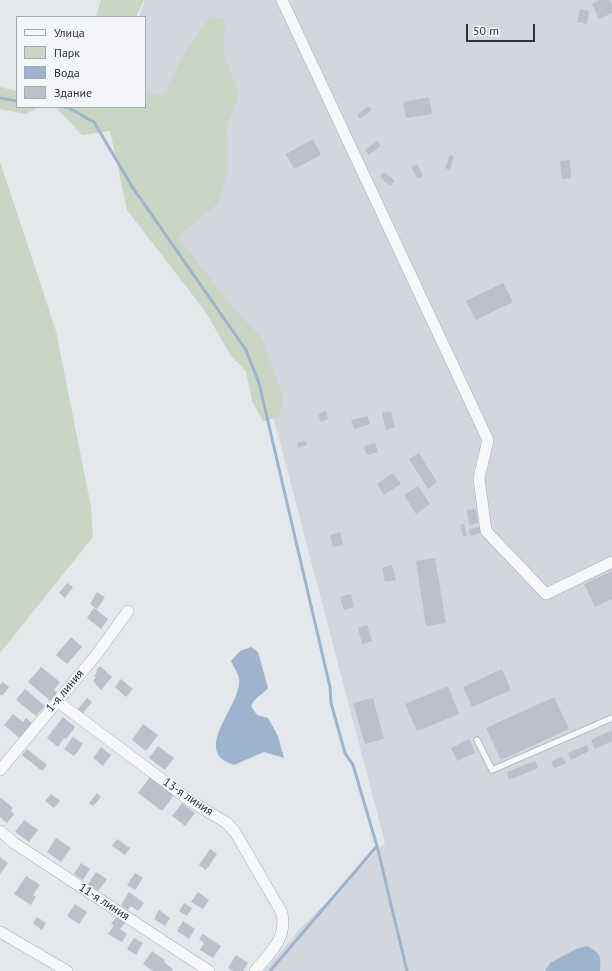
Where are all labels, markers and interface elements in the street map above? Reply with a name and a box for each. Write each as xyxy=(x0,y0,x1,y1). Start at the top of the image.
legend xyxy=(16,16,146,108)
scale bar xyxy=(468,16,537,42)
text: 50 m xyxy=(473,23,499,38)
text: Улица xyxy=(54,25,85,40)
text: Парк xyxy=(54,45,80,60)
text: Вода xyxy=(54,65,80,80)
text: Здание xyxy=(54,85,92,100)
street label: 1-я линия xyxy=(43,667,87,715)
street label: 13-я линия xyxy=(160,775,216,819)
street label: 11-я линия xyxy=(76,880,132,924)

